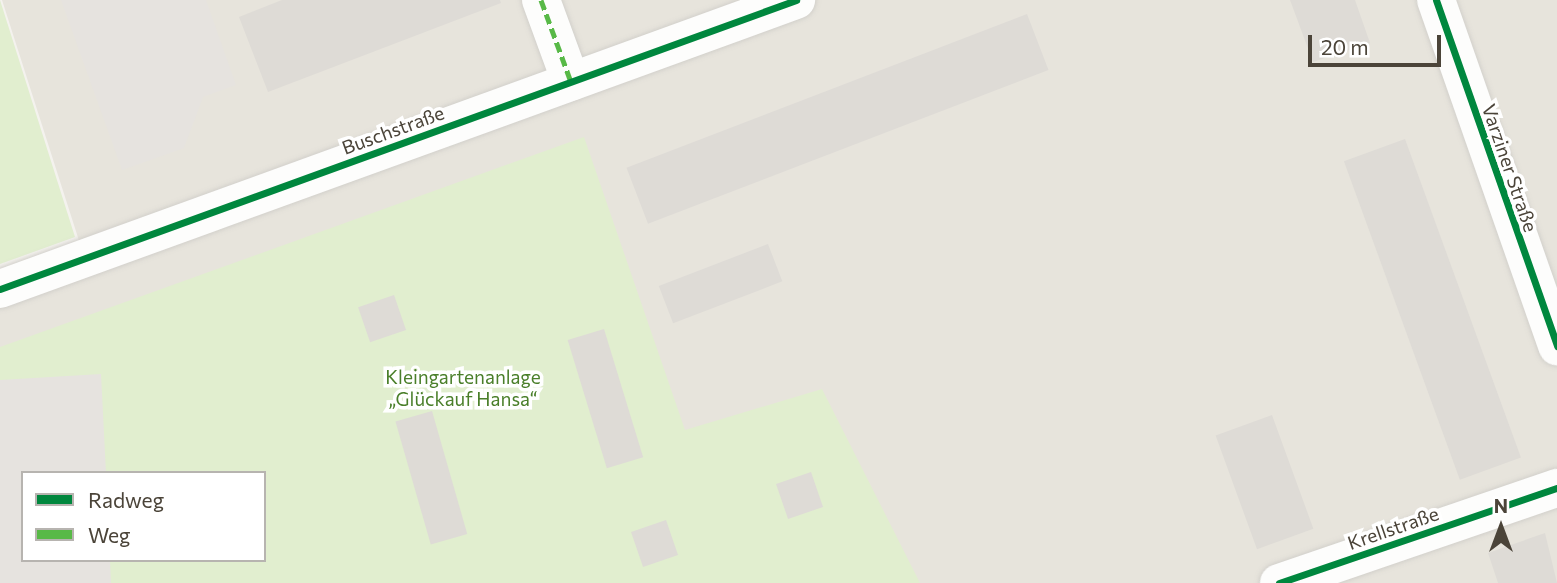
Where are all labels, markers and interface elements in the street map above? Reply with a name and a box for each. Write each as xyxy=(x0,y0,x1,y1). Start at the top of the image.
scale bar xyxy=(1312,21,1445,65)
text: 20 m xyxy=(1321,34,1369,59)
street label: Buschstraße xyxy=(339,101,447,159)
street label: Varziner Straße xyxy=(1477,101,1543,235)
park label: Kleingartenanlage „Glückauf Hansa“ xyxy=(385,366,541,410)
legend xyxy=(21,471,266,562)
text: Radweg xyxy=(88,487,164,512)
north arrow xyxy=(1466,492,1536,562)
text: N xyxy=(1494,494,1508,517)
street label: Krellstraße xyxy=(1344,502,1442,554)
text: Weg xyxy=(88,522,130,547)

